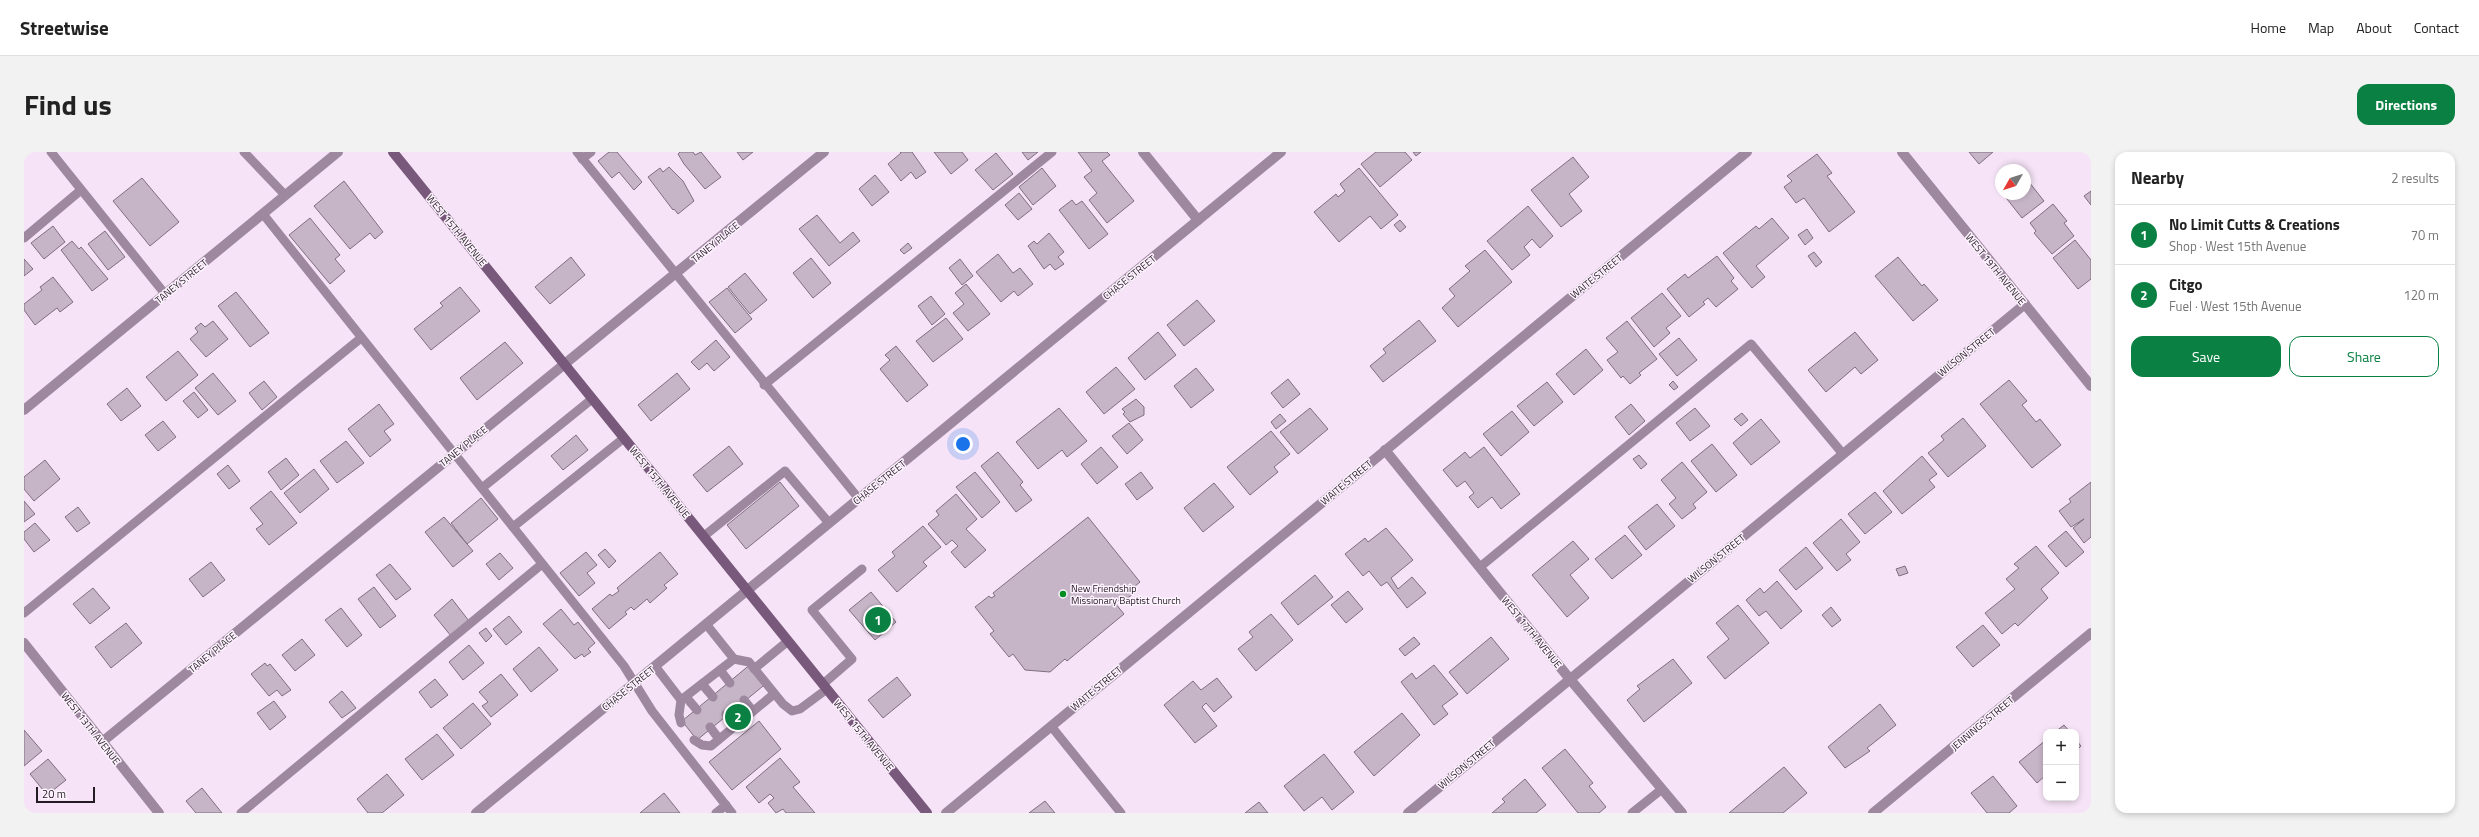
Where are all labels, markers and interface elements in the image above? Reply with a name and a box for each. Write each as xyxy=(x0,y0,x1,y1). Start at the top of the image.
text: Streetwise xyxy=(20,13,109,42)
text: Home xyxy=(2251,17,2286,38)
text: Map xyxy=(2308,17,2334,38)
text: About xyxy=(2356,17,2392,38)
text: Contact xyxy=(2414,17,2459,38)
text: Find us xyxy=(24,83,112,126)
button: Directions xyxy=(2357,84,2455,125)
north arrow xyxy=(1995,164,2031,200)
text: Nearby xyxy=(2131,165,2184,191)
text: 2 results xyxy=(2391,168,2439,188)
street label: WEST 15TH AVENUE xyxy=(423,191,491,270)
text: No Limit Cutts & Creations xyxy=(2169,213,2340,236)
street label: TANEY PLACE xyxy=(688,218,743,267)
text: 1 xyxy=(2140,225,2148,245)
text: 70 m xyxy=(2411,225,2439,245)
street label: WEST 19TH AVENUE xyxy=(1962,230,2030,309)
text: Shop · West 15th Avenue xyxy=(2169,236,2306,256)
street label: WAITE STREET xyxy=(1567,250,1626,302)
street label: CHASE STREET xyxy=(1100,251,1160,303)
street label: TANEY STREET xyxy=(152,255,211,307)
text: Citgo xyxy=(2169,273,2202,296)
text: 2 xyxy=(2140,285,2148,305)
text: 120 m xyxy=(2403,285,2439,305)
text: Fuel · West 15th Avenue xyxy=(2169,296,2302,316)
street label: WILSON STREET xyxy=(1934,324,1999,380)
button: Save xyxy=(2131,336,2281,377)
button: Share xyxy=(2289,336,2439,377)
street label: TANEY PLACE xyxy=(436,422,491,471)
your location xyxy=(953,434,973,454)
street label: WEST 15TH AVENUE xyxy=(626,443,694,522)
street label: CHASE STREET xyxy=(850,456,910,508)
street label: WAITE STREET xyxy=(1317,456,1376,508)
street label: WILSON STREET xyxy=(1684,530,1749,586)
place label: New Friendship Missionary Baptist Church xyxy=(1071,581,1181,608)
marker: New Friendship Missionary Baptist Church xyxy=(1058,589,1068,599)
street label: WEST 17TH AVENUE xyxy=(1498,593,1566,672)
pin: 1 xyxy=(865,605,891,635)
street label: TANEY PLACE xyxy=(185,628,240,677)
street label: CHASE STREET xyxy=(599,662,659,714)
street label: WAITE STREET xyxy=(1067,662,1126,714)
street label: WEST 13TH AVENUE xyxy=(57,689,124,768)
street label: JENNINGS STREET xyxy=(1948,692,2018,754)
street label: WEST 15TH AVENUE xyxy=(830,696,898,775)
pin: 2 xyxy=(725,702,751,732)
map controls xyxy=(2043,729,2079,801)
button: + xyxy=(2043,729,2079,765)
street label: WILSON STREET xyxy=(1435,736,1499,793)
button: − xyxy=(2043,765,2079,801)
scale bar xyxy=(36,785,95,804)
text: 20 m xyxy=(42,786,66,802)

